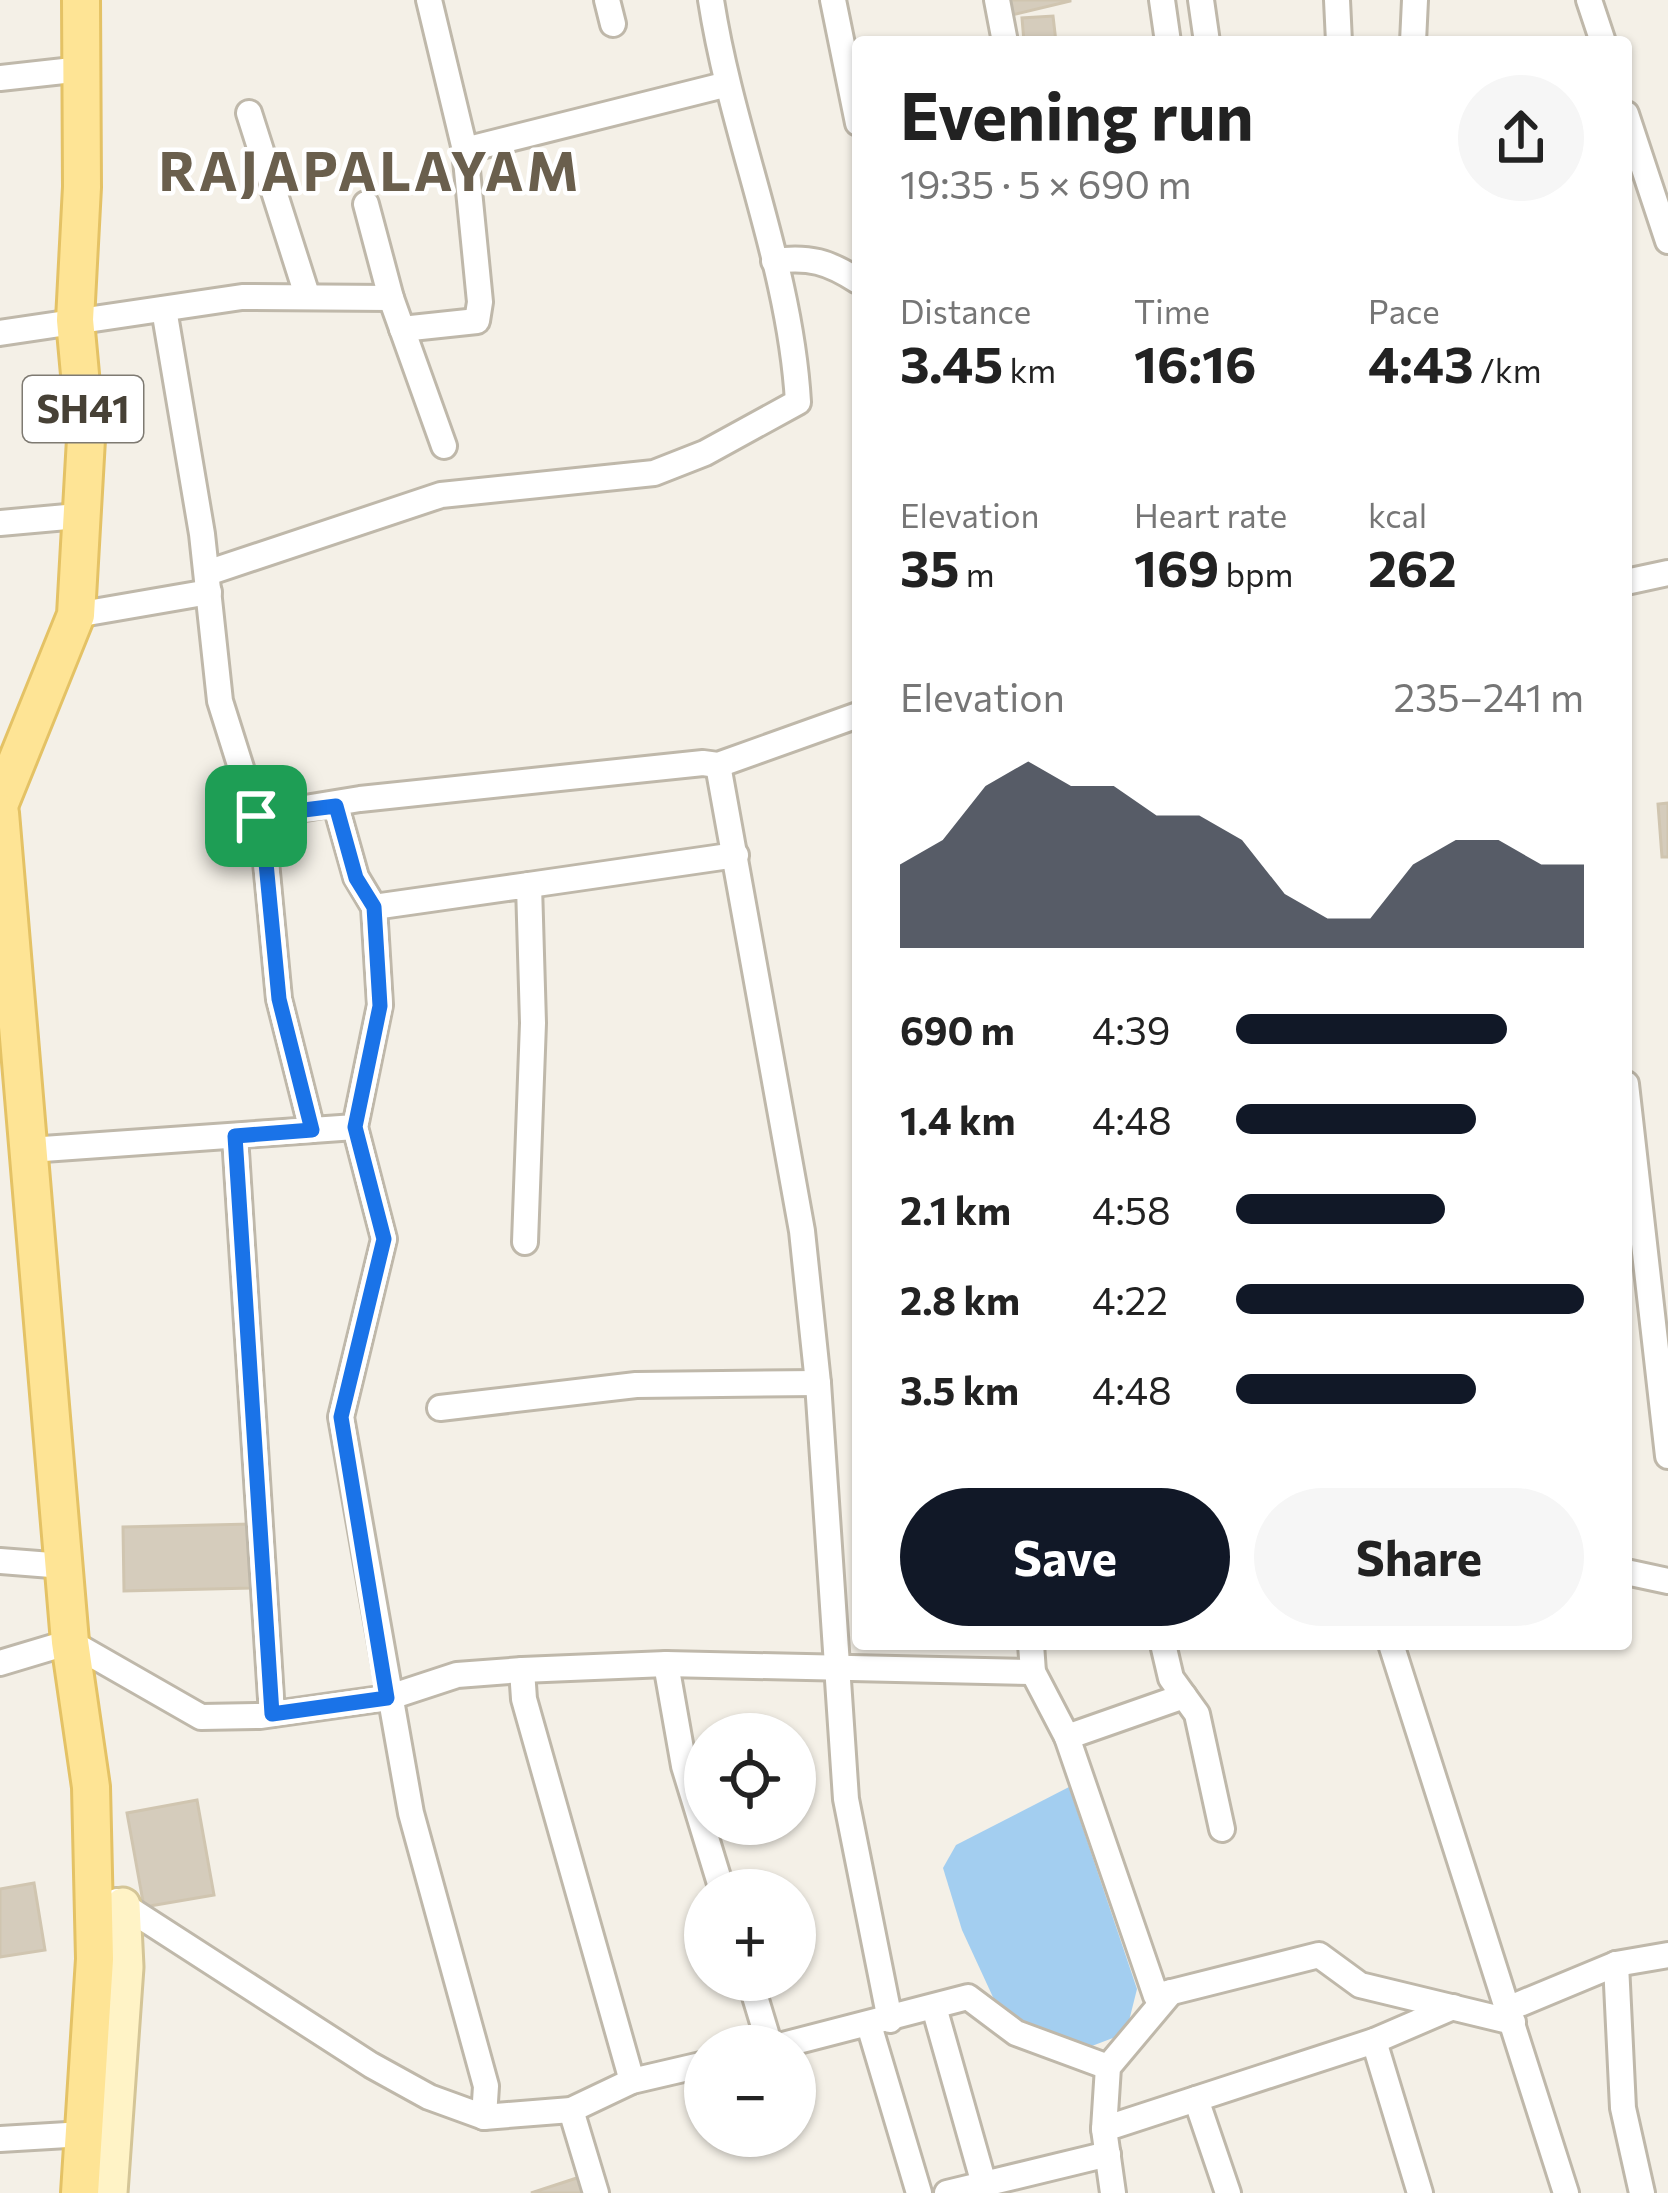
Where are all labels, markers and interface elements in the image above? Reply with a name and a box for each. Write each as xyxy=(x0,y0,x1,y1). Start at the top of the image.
text: Evening run xyxy=(900,73,1254,154)
button: share xyxy=(1458,75,1584,201)
district label: RAJAPALAYAM xyxy=(158,136,582,202)
text: 19:35 · 5 × 690 m xyxy=(900,159,1192,207)
text: Distance xyxy=(900,290,1031,331)
text: Time xyxy=(1134,290,1210,331)
text: Pace xyxy=(1368,290,1440,331)
text: 3.45 xyxy=(900,331,1003,394)
text: 16:16 xyxy=(1134,331,1257,394)
text: 4:43 xyxy=(1368,331,1474,394)
text: km xyxy=(1003,349,1056,390)
text: /km xyxy=(1474,349,1541,390)
road number: SH41 xyxy=(23,376,143,442)
text: Elevation xyxy=(900,494,1039,535)
text: Heart rate xyxy=(1134,494,1287,535)
text: kcal xyxy=(1368,494,1427,535)
text: 35 xyxy=(900,535,959,598)
text: 169 xyxy=(1134,535,1219,598)
text: 262 xyxy=(1368,535,1457,598)
text: m xyxy=(959,553,995,594)
text: bpm xyxy=(1219,553,1293,594)
text: Elevation xyxy=(900,672,1065,720)
text: 235–241 m xyxy=(1393,672,1584,720)
pin xyxy=(205,765,307,867)
icon: arrive xyxy=(223,783,289,849)
text: 690 m xyxy=(900,1005,1015,1053)
text: 4:39 xyxy=(1092,1005,1171,1053)
text: 1.4 km xyxy=(900,1095,1015,1143)
text: 4:48 xyxy=(1092,1095,1172,1143)
text: 2.1 km xyxy=(900,1185,1011,1233)
text: 4:58 xyxy=(1092,1185,1171,1233)
text: 2.8 km xyxy=(900,1275,1020,1323)
text: 4:22 xyxy=(1092,1275,1168,1323)
text: 3.5 km xyxy=(900,1365,1019,1413)
text: 4:48 xyxy=(1092,1365,1172,1413)
button: Save xyxy=(900,1488,1230,1626)
button: Share xyxy=(1254,1488,1584,1626)
map controls xyxy=(684,1713,816,2157)
button: locate xyxy=(684,1713,816,1845)
button: + xyxy=(684,1869,816,2001)
button: − xyxy=(684,2025,816,2157)

